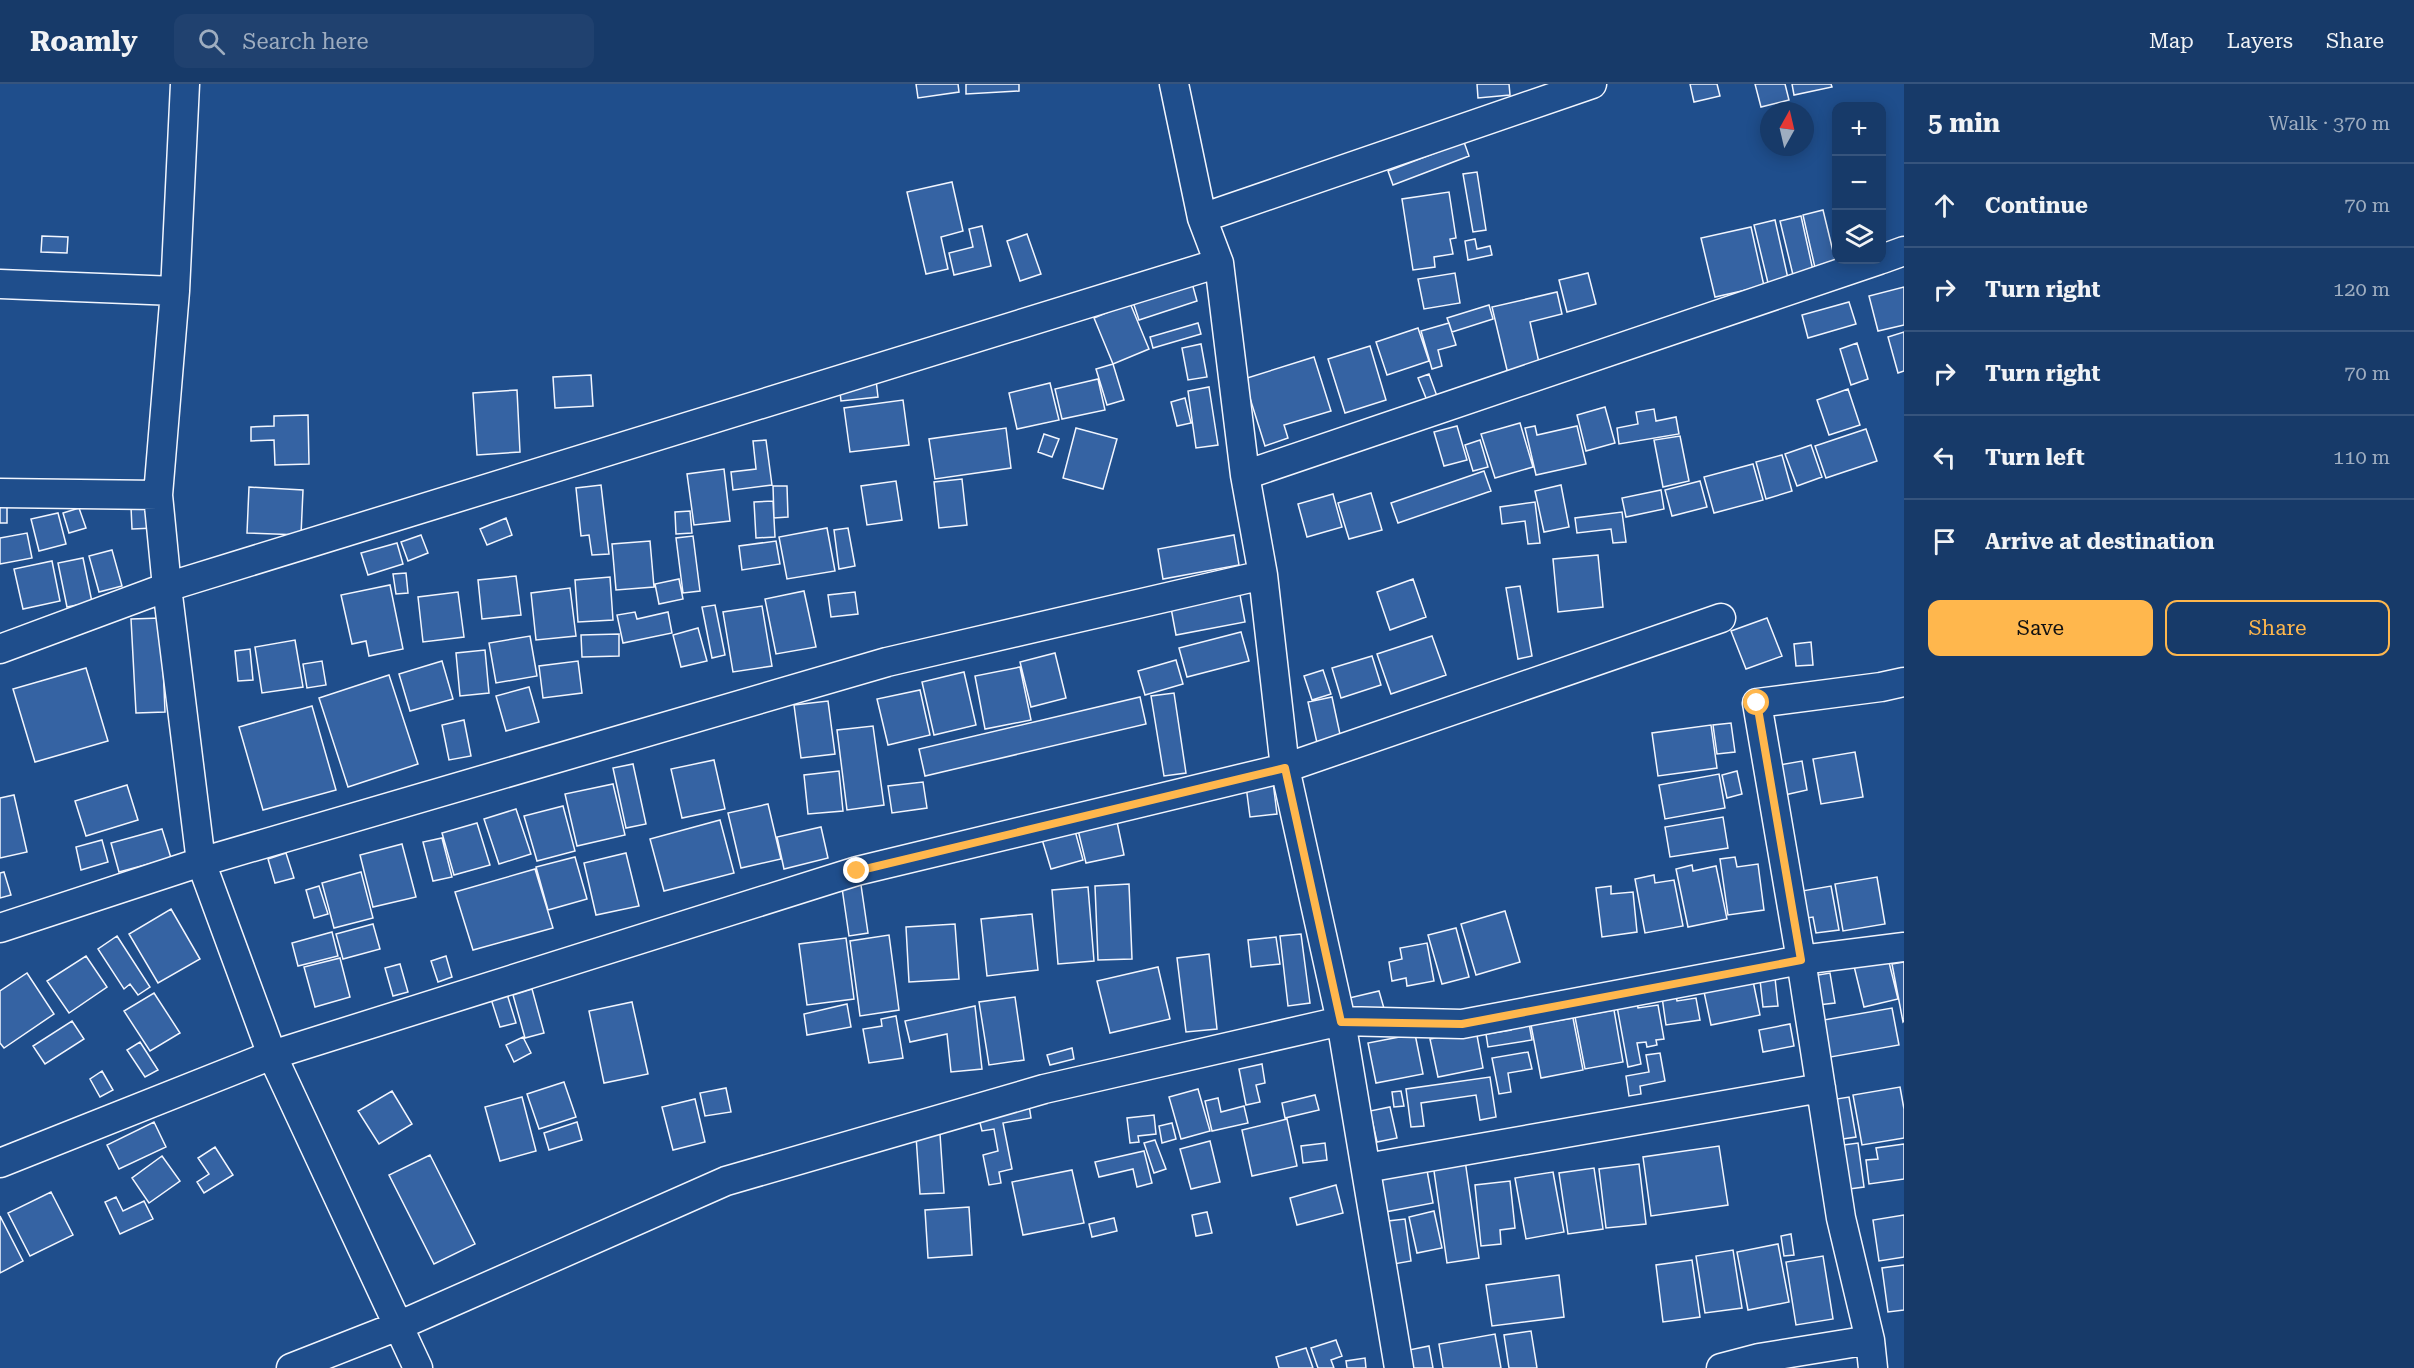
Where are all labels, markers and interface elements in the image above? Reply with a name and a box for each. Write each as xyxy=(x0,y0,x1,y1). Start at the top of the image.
search box xyxy=(174,14,594,68)
text: Roamly xyxy=(30,25,138,58)
icon: search xyxy=(195,25,228,58)
text: Search here xyxy=(243,29,369,54)
text: Map xyxy=(2149,29,2194,53)
text: Layers xyxy=(2227,29,2293,53)
text: Share xyxy=(2326,29,2384,53)
north arrow xyxy=(1760,102,1814,156)
map controls xyxy=(1832,102,1886,264)
button: + xyxy=(1832,102,1886,156)
text: 5 min xyxy=(1928,108,2000,138)
text: Walk · 370 m xyxy=(2269,111,2390,135)
button: − xyxy=(1832,156,1886,210)
icon: ahead xyxy=(1928,189,1961,222)
text: Continue xyxy=(1985,193,2088,218)
text: 70 m xyxy=(2344,193,2390,217)
button: layers xyxy=(1832,210,1886,264)
icon: right xyxy=(1928,273,1961,306)
text: Turn right xyxy=(1985,277,2100,302)
text: 120 m xyxy=(2333,277,2390,301)
icon: right xyxy=(1928,357,1961,390)
text: Turn right xyxy=(1985,361,2100,386)
text: 70 m xyxy=(2344,361,2390,385)
icon: left xyxy=(1928,441,1961,474)
text: Turn left xyxy=(1985,445,2085,470)
text: 110 m xyxy=(2333,445,2390,469)
icon: arrive xyxy=(1928,525,1961,558)
text: Arrive at destination xyxy=(1985,529,2214,554)
button: Save xyxy=(1928,600,2153,656)
button: Share xyxy=(2165,600,2390,656)
route start xyxy=(1743,689,1769,715)
route end xyxy=(843,857,869,883)

